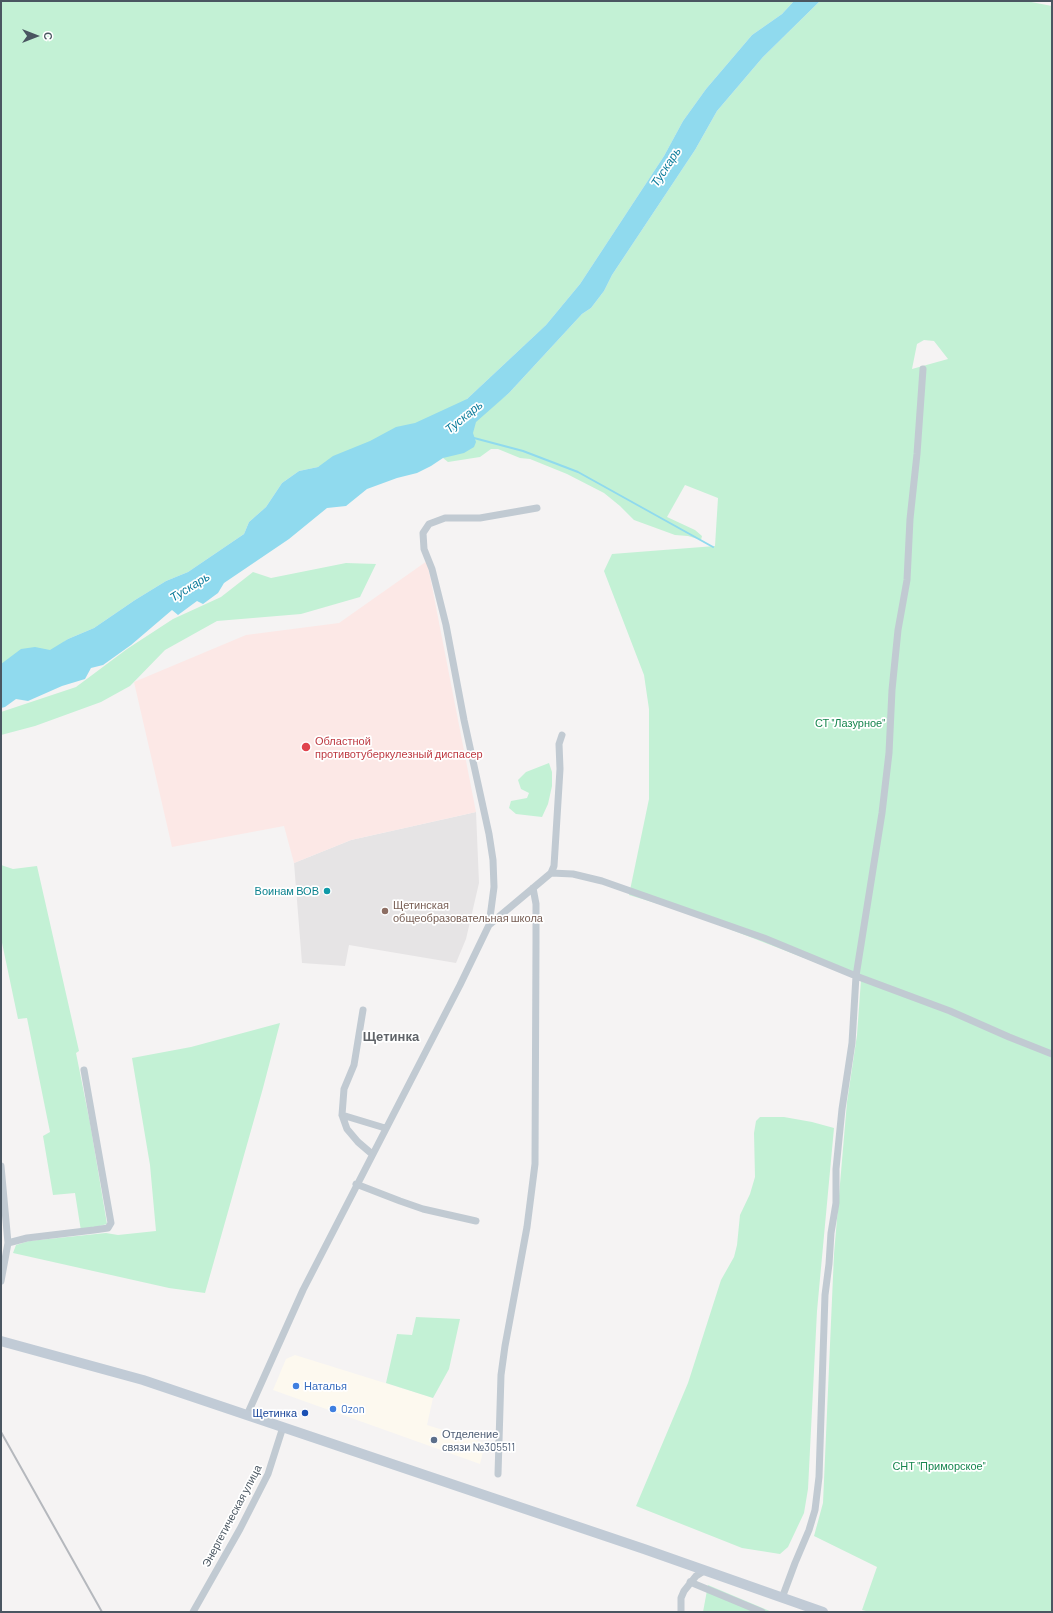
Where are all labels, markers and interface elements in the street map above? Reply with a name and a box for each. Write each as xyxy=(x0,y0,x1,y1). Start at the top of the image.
north arrow xyxy=(16,16,56,56)
text: С xyxy=(42,32,55,40)
water label: Тускарь xyxy=(648,145,684,189)
water label: Тускарь xyxy=(442,397,486,437)
water label: Тускарь xyxy=(167,569,213,605)
park label: СТ "Лазурное" xyxy=(815,716,885,730)
place label: Областной противотуберкулезный диспасер xyxy=(315,734,483,760)
marker: Областной противотуберкулезный диспасер xyxy=(300,741,312,753)
place label: Воинам ВОВ xyxy=(255,884,319,898)
marker: Воинам ВОВ xyxy=(322,886,332,896)
place label: Щетинская общеобразовательная школа xyxy=(393,898,543,924)
marker: Щетинская общеобразовательная школа xyxy=(380,906,390,916)
district label: Щетинка xyxy=(363,1029,419,1045)
place label: Наталья xyxy=(304,1379,347,1393)
marker: Наталья xyxy=(291,1381,301,1391)
place label: Ozon xyxy=(341,1402,365,1416)
marker: Ozon xyxy=(328,1404,338,1414)
place label: Щетинка xyxy=(253,1406,297,1420)
marker: Щетинка xyxy=(300,1408,310,1418)
place label: Отделение связи №305511 xyxy=(442,1427,515,1453)
marker: Отделение связи №305511 xyxy=(429,1435,439,1445)
park label: СНТ "Приморское" xyxy=(892,1459,986,1473)
street label: Энергетическая улица xyxy=(199,1463,265,1569)

